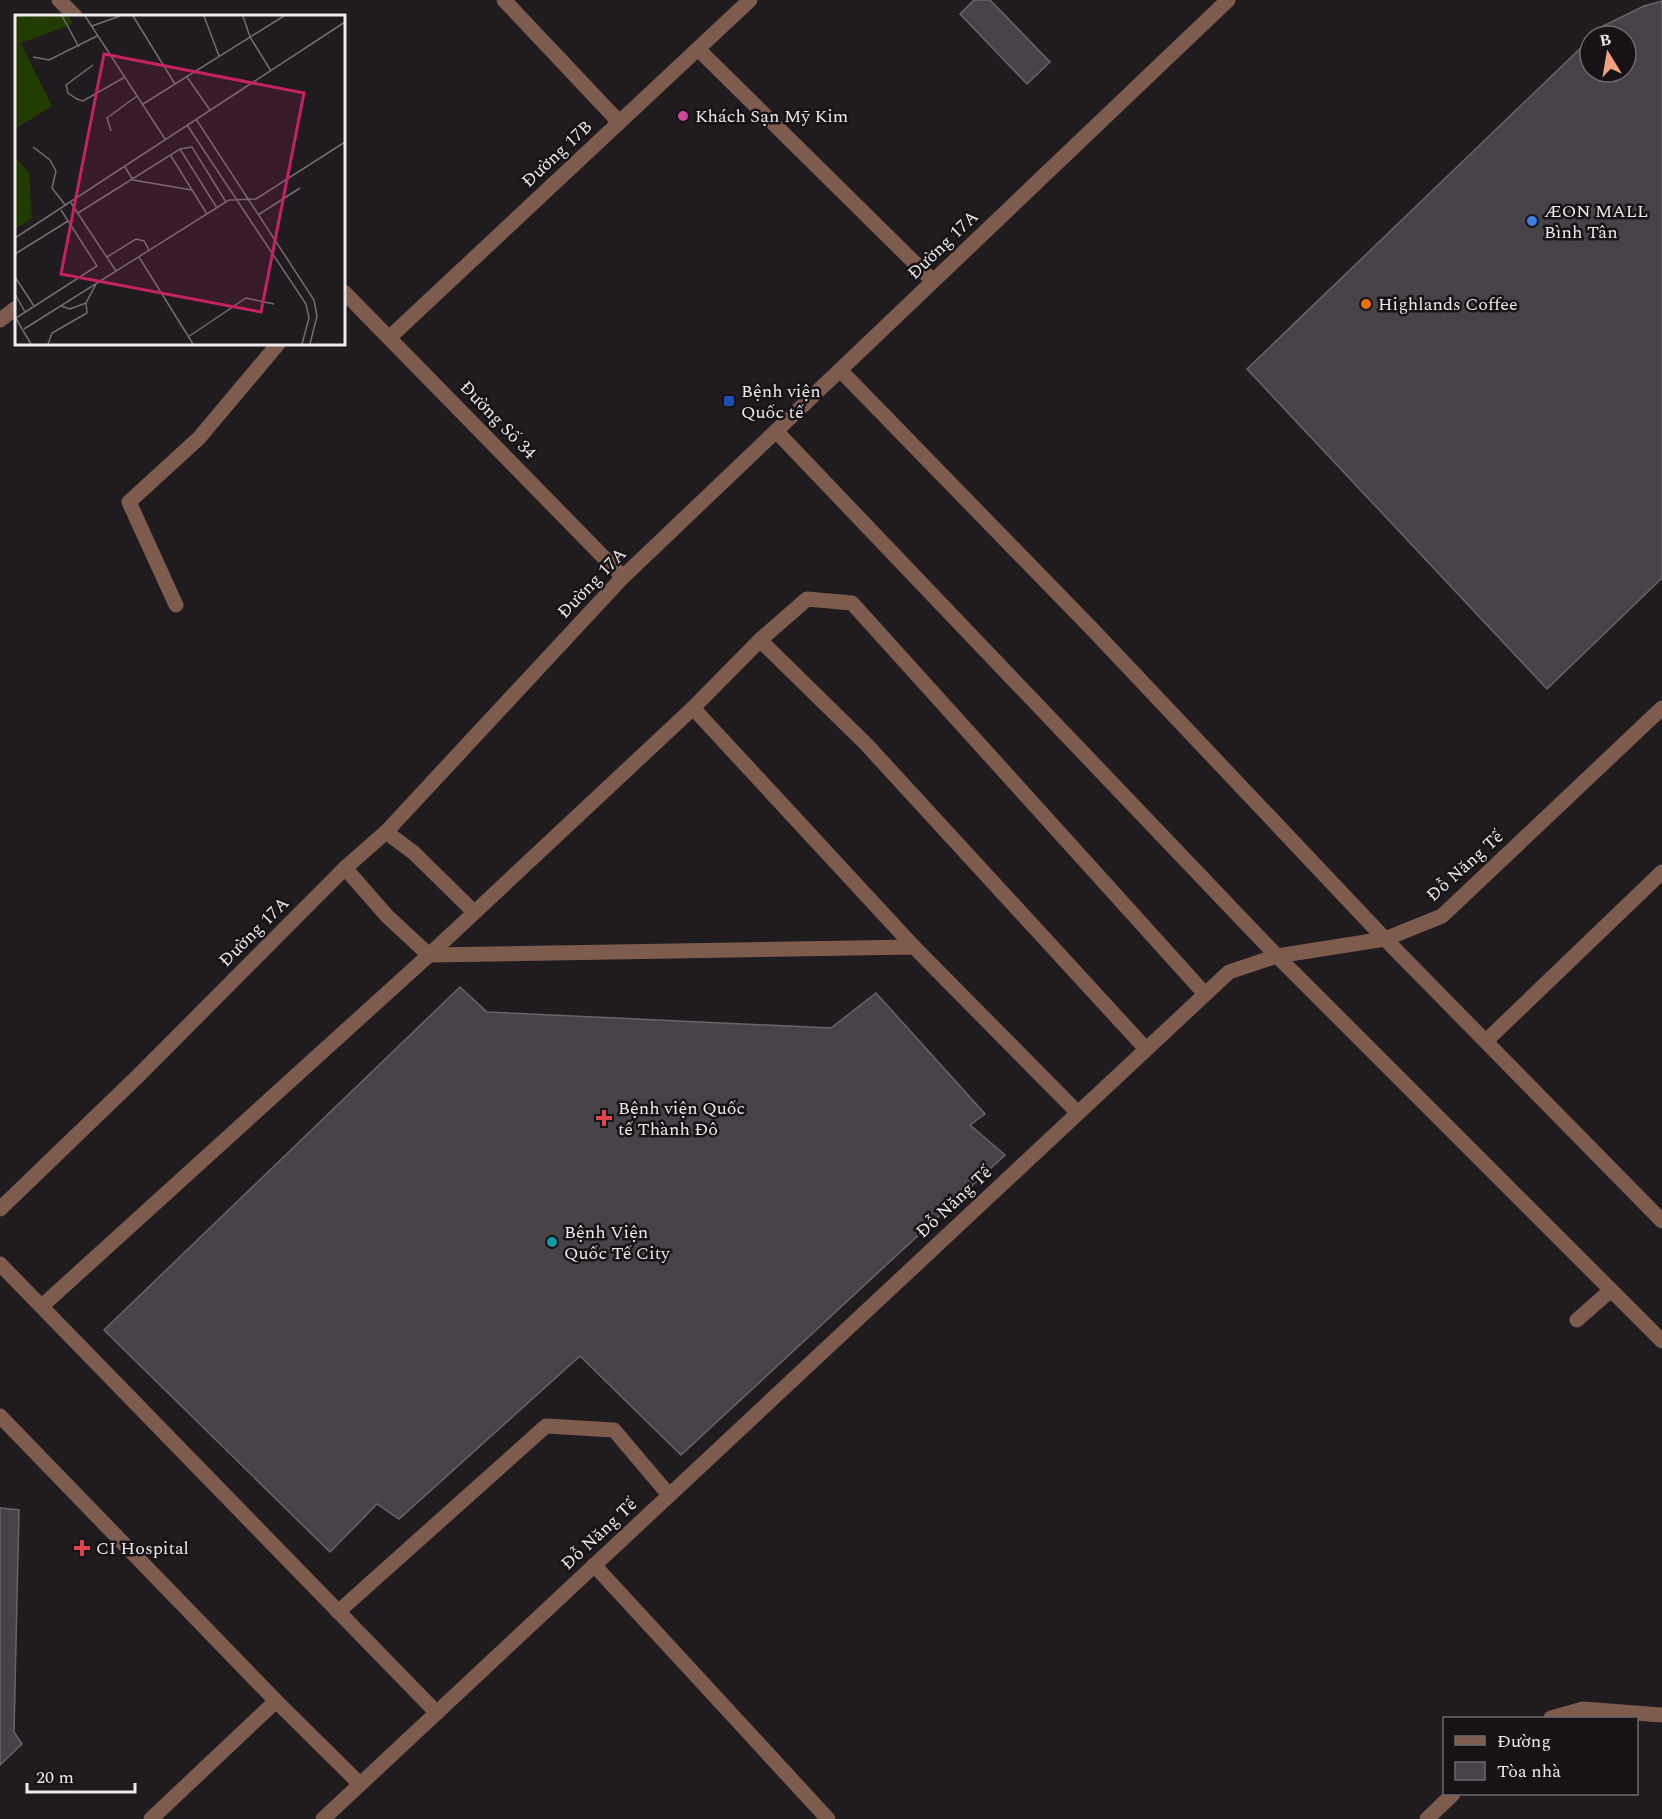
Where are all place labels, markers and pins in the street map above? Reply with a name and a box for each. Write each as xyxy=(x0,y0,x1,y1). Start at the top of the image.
place label: Khách Sạn Mỹ Kim xyxy=(695,103,848,130)
marker: Khách Sạn Mỹ Kim xyxy=(676,109,690,123)
place label: ÆON MALL Bình Tân xyxy=(1544,198,1648,246)
marker: ÆON MALL Bình Tân xyxy=(1525,214,1539,228)
place label: Highlands Coffee xyxy=(1378,291,1518,318)
marker: Highlands Coffee xyxy=(1359,297,1373,311)
place label: Bệnh viện Quốc tế xyxy=(741,378,821,426)
marker: Bệnh viện Quốc tế xyxy=(722,394,736,408)
place label: Bệnh viện Quốc tế Thành Đô xyxy=(618,1095,745,1143)
marker: Bệnh viện Quốc tế Thành Đô xyxy=(595,1109,613,1127)
place label: Bệnh Viện Quốc Tế City xyxy=(564,1219,671,1267)
marker: Bệnh Viện Quốc Tế City xyxy=(545,1235,559,1249)
place label: CI Hospital xyxy=(96,1535,189,1562)
marker: CI Hospital xyxy=(73,1539,91,1557)

